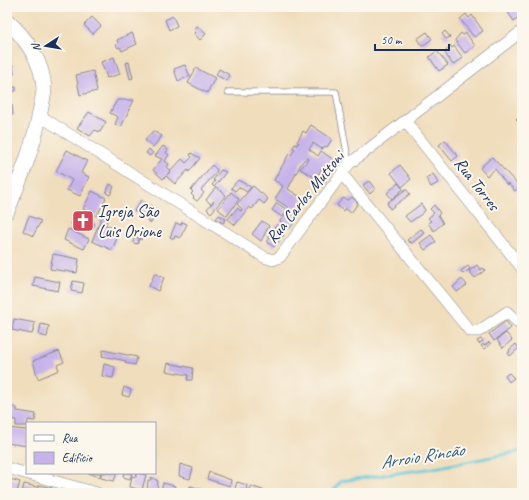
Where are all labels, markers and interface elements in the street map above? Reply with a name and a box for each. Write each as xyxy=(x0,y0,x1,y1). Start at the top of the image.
north arrow xyxy=(26,26,66,66)
scale bar xyxy=(375,26,449,52)
text: 50 m xyxy=(381,32,403,48)
text: N xyxy=(28,41,44,53)
street label: Rua Carlos Muttoni xyxy=(261,145,350,247)
street label: Rua Torres xyxy=(450,153,506,216)
place label: Igreja São Luis Orione xyxy=(98,201,162,242)
church icon: Igreja São Luis Orione xyxy=(70,208,96,234)
legend xyxy=(26,422,156,474)
text: Rua xyxy=(62,430,79,446)
water label: Arroio Rincão xyxy=(379,438,468,473)
text: Edifício xyxy=(62,450,94,466)

